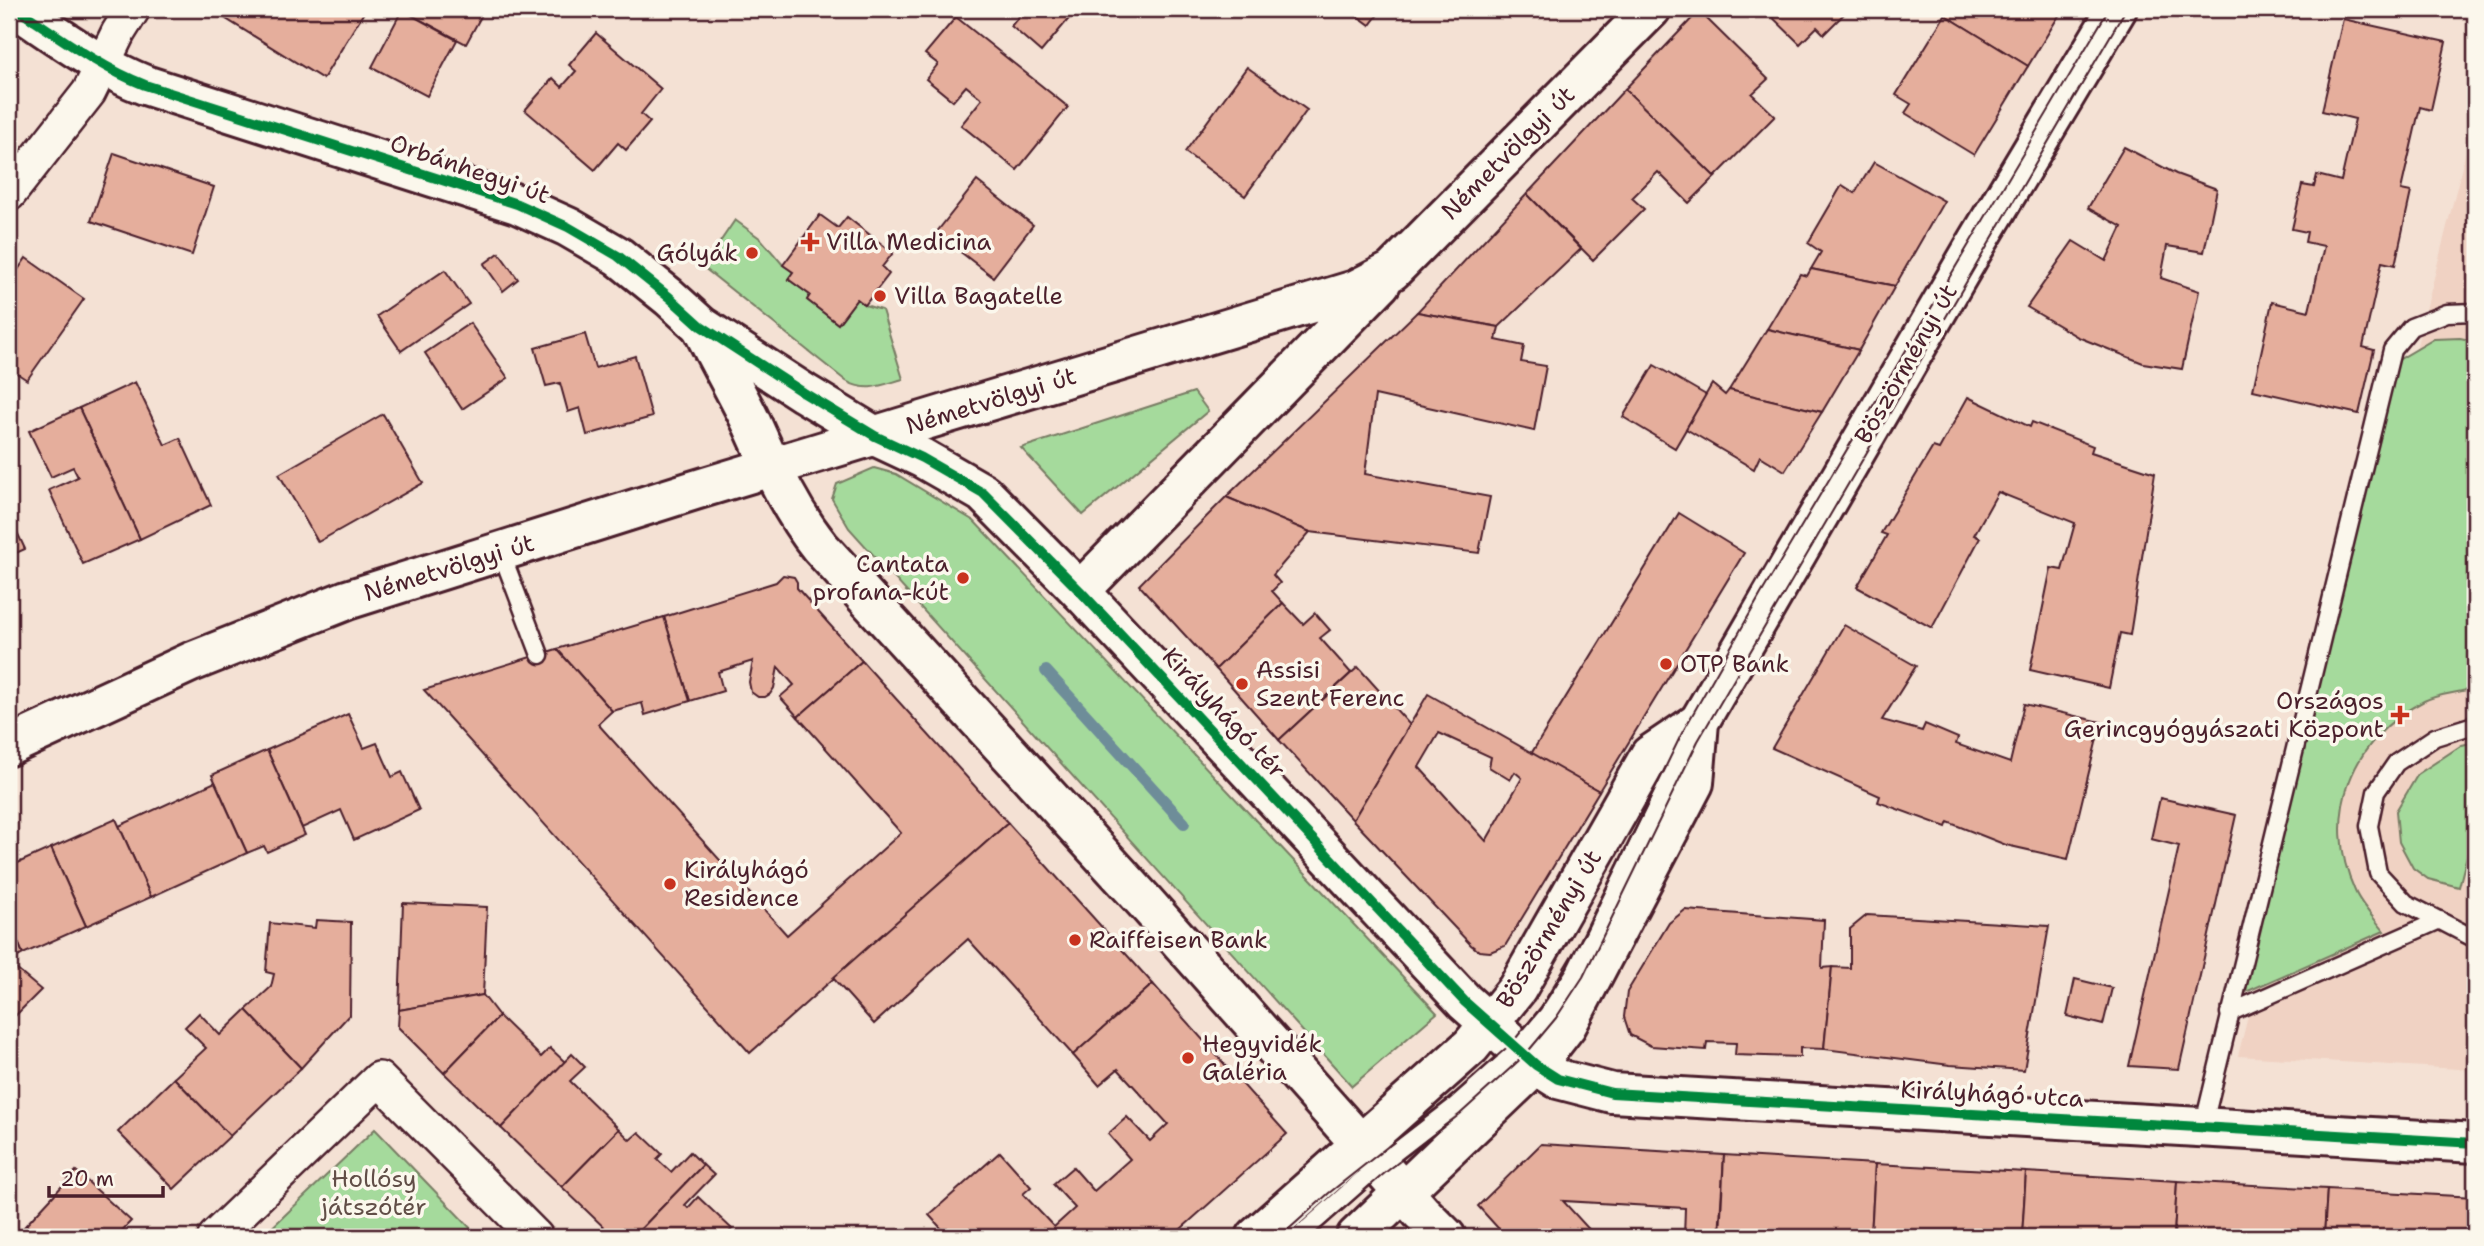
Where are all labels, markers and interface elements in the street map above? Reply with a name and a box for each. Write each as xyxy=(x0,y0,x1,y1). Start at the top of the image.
street label: Németvölgyi út xyxy=(1434,79,1582,227)
street label: Orbánhegyi út xyxy=(386,127,554,211)
place label: Villa Medicina xyxy=(826,226,992,258)
marker: Villa Medicina xyxy=(800,232,820,252)
place label: Gólyák xyxy=(656,237,738,269)
marker: Gólyák xyxy=(744,245,760,261)
street label: Böszörményi út xyxy=(1847,278,1965,450)
place label: Villa Bagatelle xyxy=(894,280,1063,312)
marker: Villa Bagatelle xyxy=(872,288,888,304)
street label: Németvölgyi út xyxy=(902,360,1080,442)
street label: Németvölgyi út xyxy=(360,527,538,609)
place label: Cantata profana-kút xyxy=(813,548,949,608)
marker: Cantata profana-kút xyxy=(955,570,971,586)
street label: Királyhágó tér xyxy=(1155,641,1293,785)
place label: OTP Bank xyxy=(1680,648,1789,680)
place label: Assisi Szent Ferenc xyxy=(1256,654,1405,714)
marker: OTP Bank xyxy=(1658,656,1674,672)
marker: Assisi Szent Ferenc xyxy=(1234,676,1250,692)
place label: Országos Gerincgyógyászati Központ xyxy=(2064,685,2384,745)
marker: Országos Gerincgyógyászati Központ xyxy=(2390,705,2410,725)
street label: Böszörményi út xyxy=(1489,844,1609,1014)
place label: Királyhágó Residence xyxy=(684,854,809,914)
marker: Királyhágó Residence xyxy=(662,876,678,892)
place label: Raiffeisen Bank xyxy=(1089,924,1268,956)
marker: Raiffeisen Bank xyxy=(1067,932,1083,948)
place label: Hegyvidék Galéria xyxy=(1202,1028,1322,1088)
marker: Hegyvidék Galéria xyxy=(1180,1050,1196,1066)
street label: Királyhágó utca xyxy=(1900,1073,2084,1115)
scale bar xyxy=(49,1155,163,1199)
park label: Hollósy játszótér xyxy=(319,1163,427,1223)
text: 20 m xyxy=(60,1165,114,1193)

